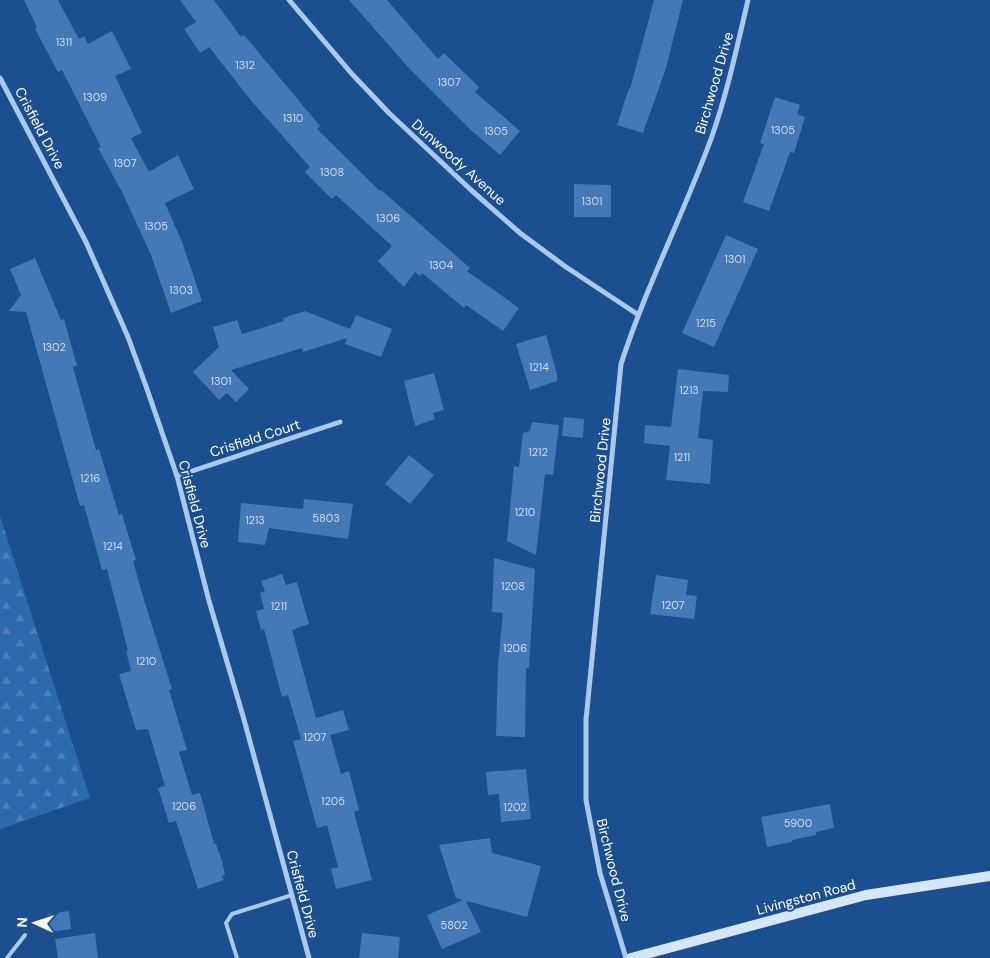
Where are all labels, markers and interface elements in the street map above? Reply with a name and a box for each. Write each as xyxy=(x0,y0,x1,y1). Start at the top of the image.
street label: Birchwood Drive xyxy=(691,30,737,136)
house number: 1311 xyxy=(56,35,72,49)
house number: 1312 xyxy=(235,58,255,72)
house number: 1307 xyxy=(437,75,461,89)
street label: Crisfield Drive xyxy=(11,84,69,172)
house number: 1309 xyxy=(83,90,107,104)
house number: 1310 xyxy=(283,111,303,125)
street label: Dunwoody Avenue xyxy=(408,115,510,209)
house number: 1305 xyxy=(771,123,795,137)
house number: 1305 xyxy=(484,124,508,138)
house number: 1307 xyxy=(113,156,137,170)
house number: 1308 xyxy=(320,165,344,179)
house number: 1301 xyxy=(582,194,602,208)
house number: 1306 xyxy=(376,211,400,225)
house number: 1305 xyxy=(144,219,168,233)
house number: 1301 xyxy=(725,252,745,266)
house number: 1304 xyxy=(429,258,453,272)
house number: 1303 xyxy=(169,283,193,297)
house number: 1215 xyxy=(696,316,716,330)
house number: 1302 xyxy=(42,340,66,354)
house number: 1214 xyxy=(529,360,549,374)
house number: 1301 xyxy=(211,374,231,388)
house number: 1213 xyxy=(679,383,699,397)
street label: Crisfield Court xyxy=(207,415,303,461)
street label: Birchwood Drive xyxy=(586,417,614,523)
house number: 1212 xyxy=(528,445,548,459)
house number: 1211 xyxy=(674,450,690,464)
street label: Crisfield Drive xyxy=(175,458,215,550)
house number: 1216 xyxy=(80,471,100,485)
house number: 1210 xyxy=(515,505,535,519)
house number: 5803 xyxy=(312,511,340,525)
house number: 1213 xyxy=(245,513,265,527)
house number: 1214 xyxy=(103,539,123,553)
house number: 1208 xyxy=(501,579,525,593)
house number: 1207 xyxy=(662,598,685,612)
house number: 1211 xyxy=(271,599,287,613)
house number: 1206 xyxy=(503,641,527,655)
house number: 1210 xyxy=(136,654,156,668)
house number: 1207 xyxy=(304,730,327,744)
house number: 1205 xyxy=(321,794,345,808)
house number: 1206 xyxy=(172,799,196,813)
house number: 1202 xyxy=(503,800,527,814)
house number: 5900 xyxy=(784,816,812,830)
street label: Birchwood Drive xyxy=(593,817,635,923)
street label: Crisfield Drive xyxy=(283,848,323,940)
street label: Livingston Road xyxy=(754,875,858,919)
north arrow xyxy=(10,898,60,948)
text: N xyxy=(13,917,31,928)
house number: 5802 xyxy=(440,918,468,932)

